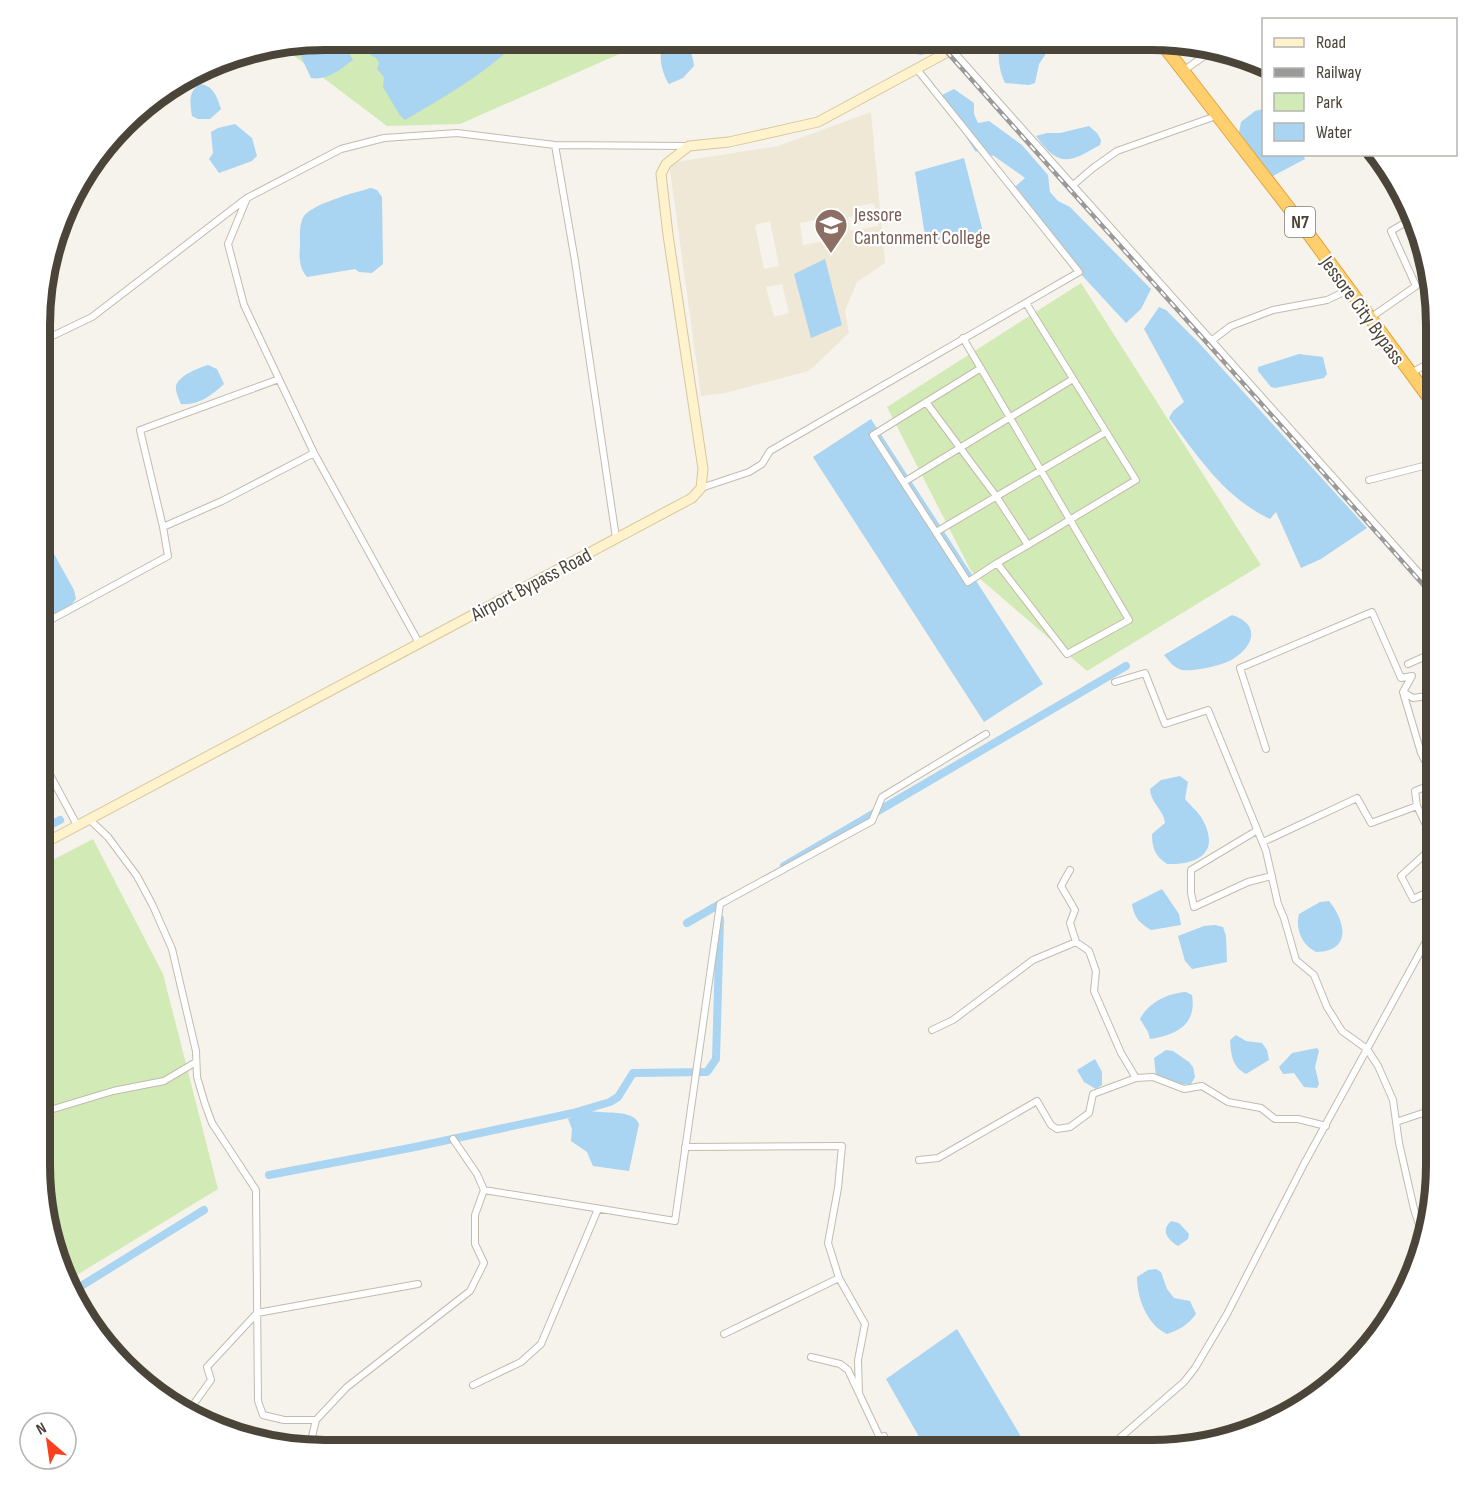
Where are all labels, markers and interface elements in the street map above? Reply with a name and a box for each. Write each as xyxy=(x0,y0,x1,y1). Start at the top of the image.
legend xyxy=(1262,18,1457,156)
text: Road xyxy=(1316,32,1346,53)
text: Railway xyxy=(1316,62,1361,83)
text: Park xyxy=(1316,92,1342,113)
text: Water xyxy=(1316,122,1352,143)
place label: Jessore Cantonment College xyxy=(853,203,991,250)
school or university icon: Jessore Cantonment College xyxy=(813,207,849,254)
road number: N7 xyxy=(1285,207,1315,237)
street label: Jessore City Bypass xyxy=(1314,251,1410,370)
street label: Airport Bypass Road xyxy=(466,543,596,627)
north arrow xyxy=(18,1411,78,1471)
text: N xyxy=(33,1419,50,1440)

